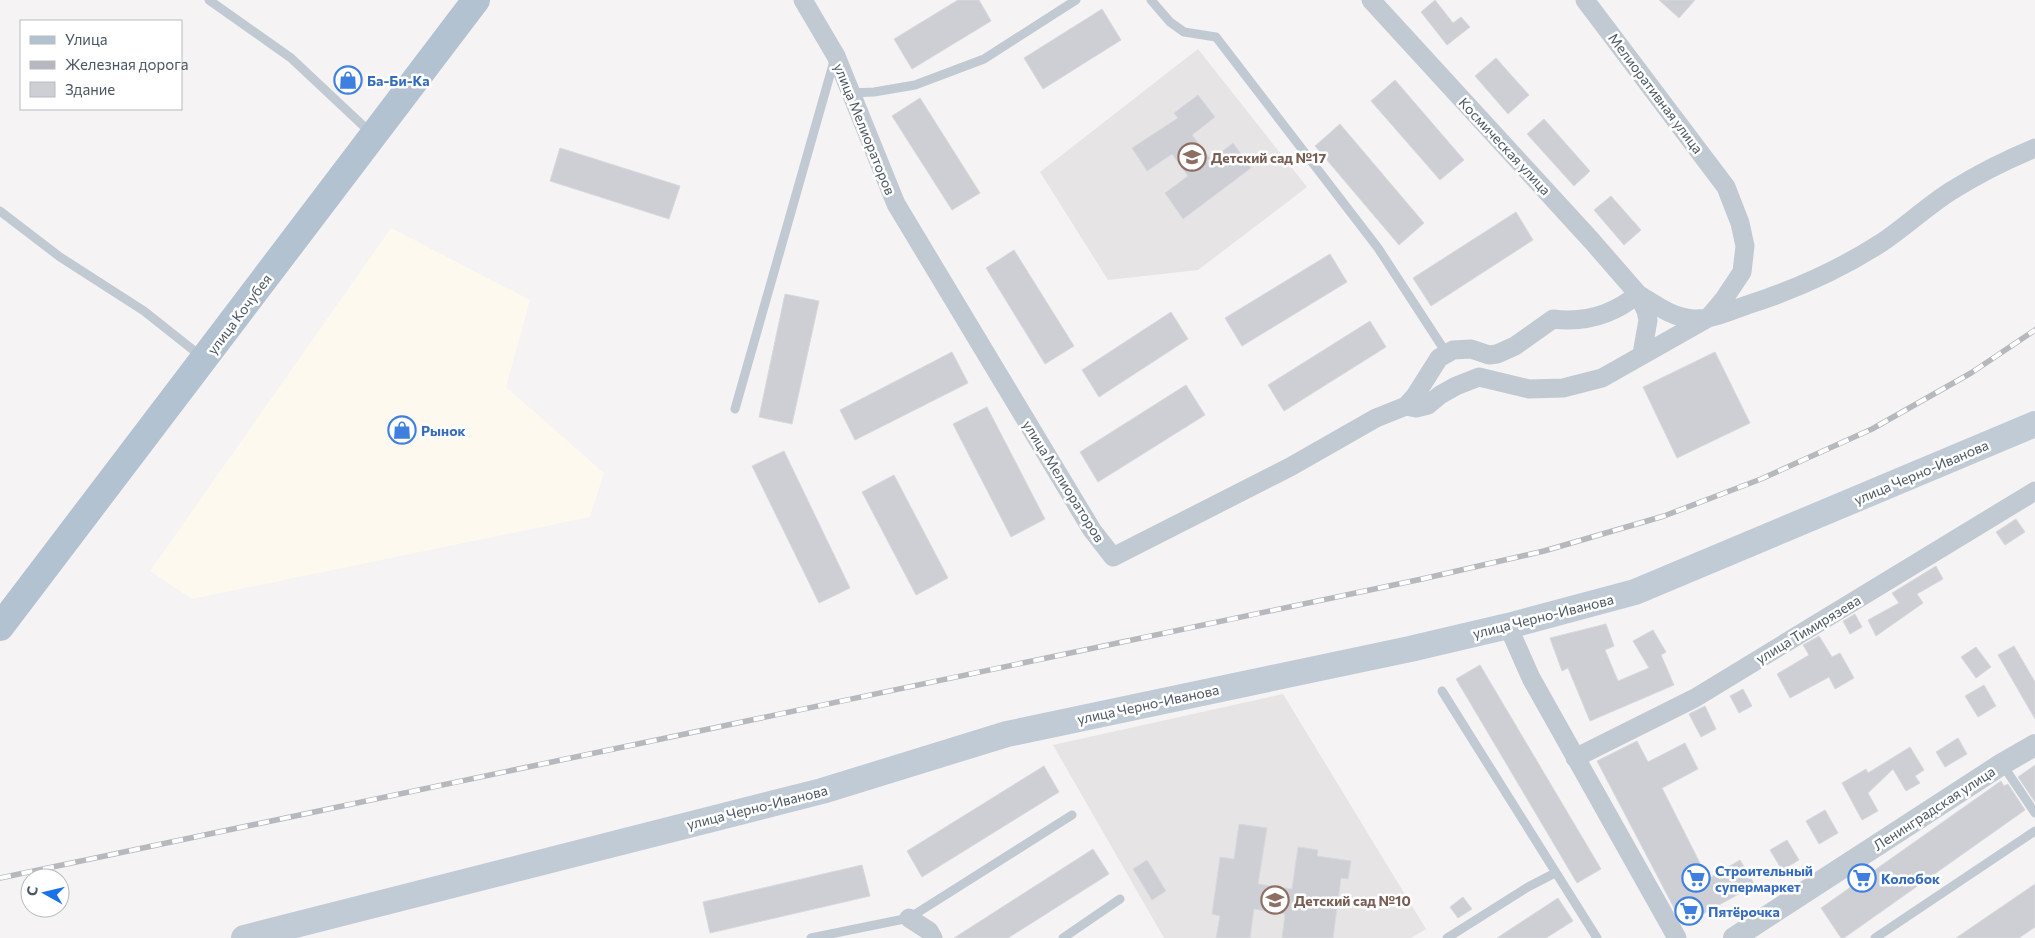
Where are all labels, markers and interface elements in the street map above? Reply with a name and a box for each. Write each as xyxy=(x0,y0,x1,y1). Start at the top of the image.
legend xyxy=(20,20,182,110)
street label: Мелиоративная улица xyxy=(1605,29,1707,157)
text: Улица xyxy=(65,30,107,48)
text: Железная дорога xyxy=(65,55,189,73)
street label: улица Мелиораторов xyxy=(831,61,899,197)
shop icon: Ба-Би-Ка xyxy=(333,65,363,95)
place label: Ба-Би-Ка xyxy=(367,72,430,89)
text: Здание xyxy=(65,80,115,98)
street label: Космическая улица xyxy=(1455,94,1555,198)
school or university icon: Детский сад №17 xyxy=(1177,142,1207,172)
place label: Детский сад №17 xyxy=(1211,149,1326,166)
street label: улица Кочубея xyxy=(203,270,275,358)
shop icon: Рынок xyxy=(387,415,417,445)
street label: улица Мелиораторов xyxy=(1020,417,1108,545)
place label: Рынок xyxy=(421,422,466,439)
street label: улица Черно-Иванова xyxy=(1851,436,1991,508)
street label: улица Черно-Иванова xyxy=(1471,590,1615,642)
street label: улица Тимирязева xyxy=(1753,591,1863,667)
street label: улица Черно-Иванова xyxy=(1076,681,1220,727)
street label: Ленинградская улица xyxy=(1870,762,1998,854)
street label: улица Черно-Иванова xyxy=(685,781,829,833)
place label: Строительный супермаркет xyxy=(1715,862,1813,895)
supermarket icon: Строительный супермаркет xyxy=(1681,863,1711,893)
supermarket icon: Колобок xyxy=(1847,863,1877,893)
north arrow xyxy=(20,868,70,918)
place label: Колобок xyxy=(1881,870,1940,887)
text: С xyxy=(23,885,41,897)
school or university icon: Детский сад №10 xyxy=(1260,885,1290,915)
place label: Детский сад №10 xyxy=(1294,892,1411,909)
supermarket icon: Пятёрочка xyxy=(1674,896,1704,926)
place label: Пятёрочка xyxy=(1708,903,1780,920)

